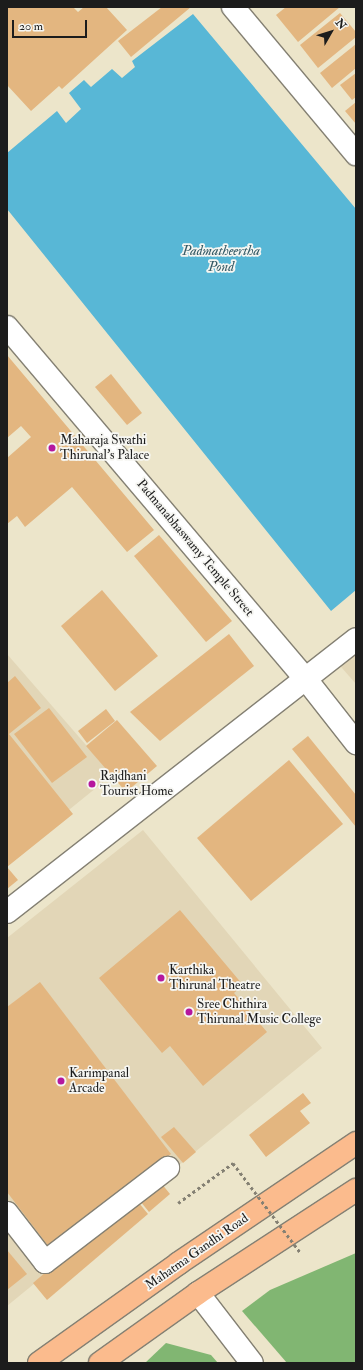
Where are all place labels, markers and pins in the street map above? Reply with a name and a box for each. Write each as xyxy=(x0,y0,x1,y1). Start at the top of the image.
place label: Maharaja Swathi Thirunal's Palace xyxy=(60,433,149,464)
marker: Maharaja Swathi Thirunal's Palace xyxy=(47,443,57,453)
place label: Rajdhani Tourist Home xyxy=(100,769,173,800)
marker: Rajdhani Tourist Home xyxy=(87,779,97,789)
place label: Karthika Thirunal Theatre xyxy=(169,963,260,994)
marker: Karthika Thirunal Theatre xyxy=(156,973,166,983)
place label: Sree Chithira Thirunal Music College xyxy=(197,997,321,1028)
marker: Sree Chithira Thirunal Music College xyxy=(184,1007,194,1017)
place label: Karimpanal Arcade xyxy=(69,1066,129,1097)
marker: Karimpanal Arcade xyxy=(56,1076,66,1086)

